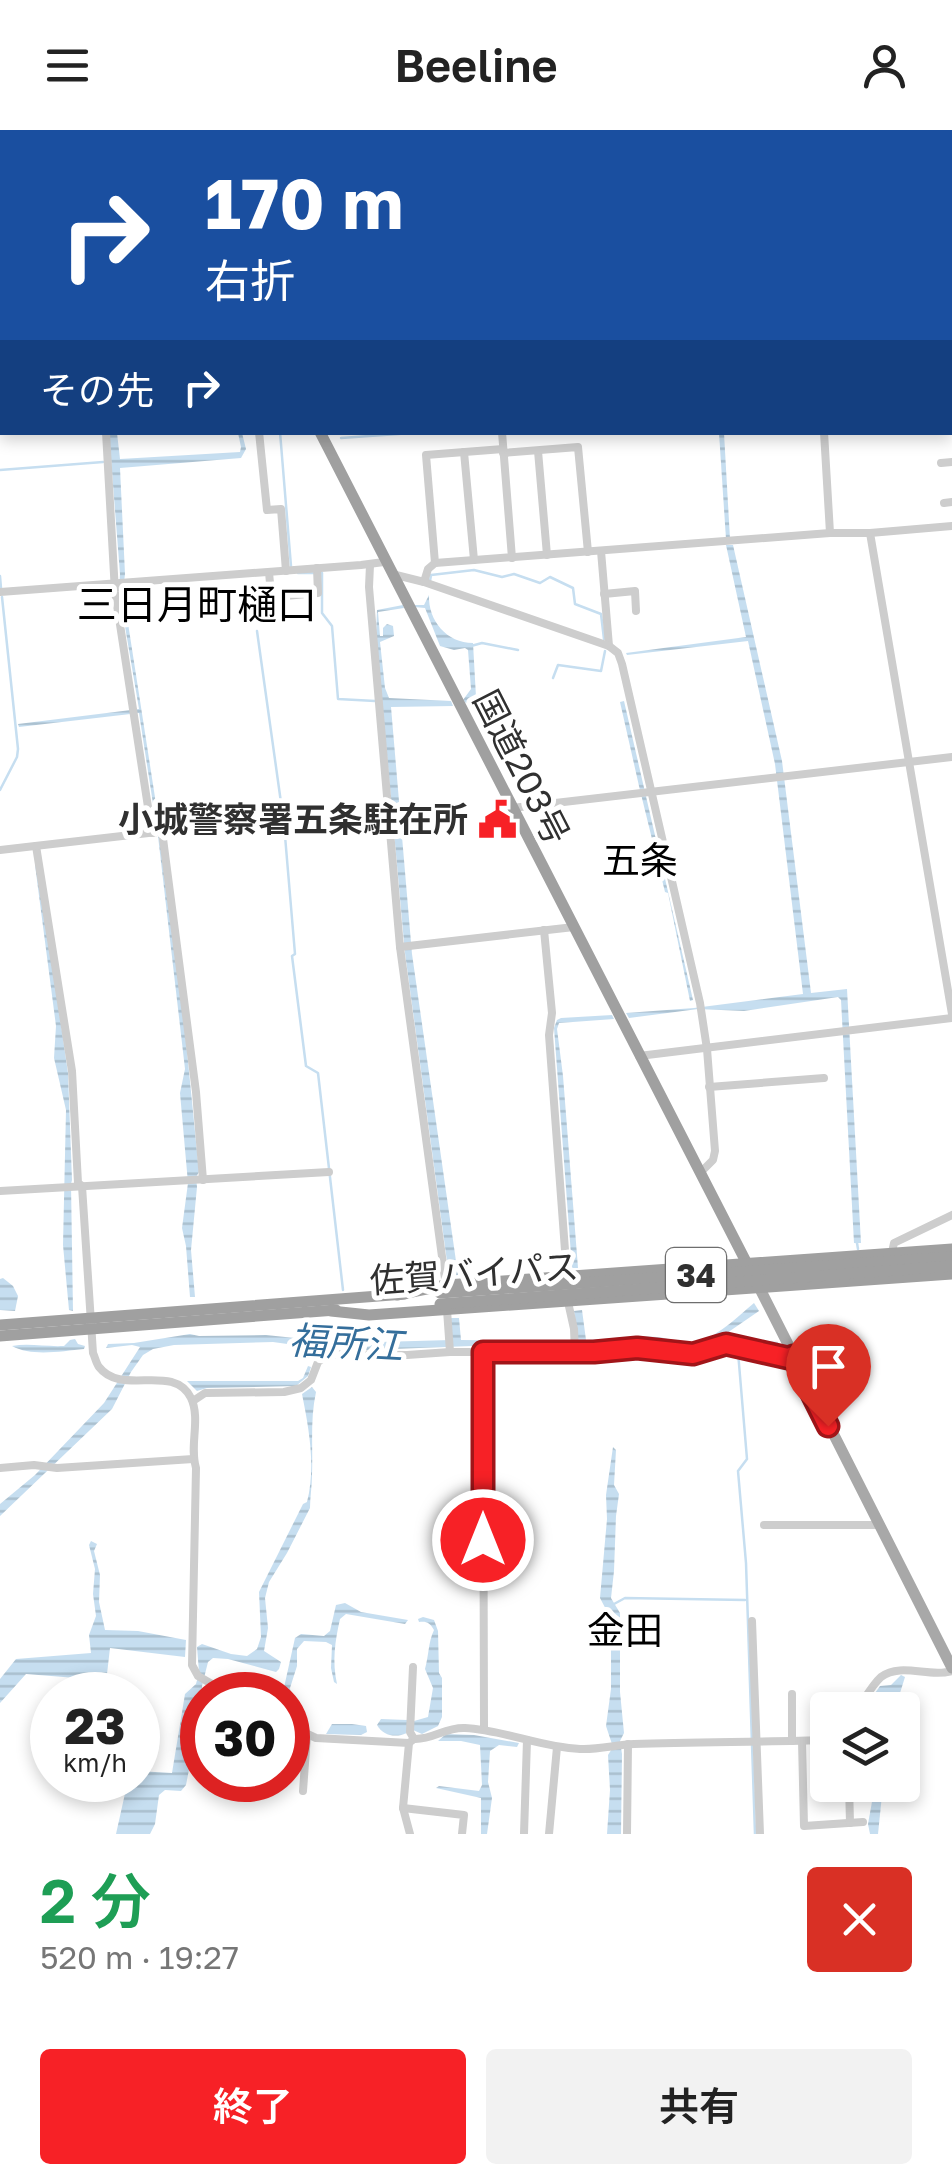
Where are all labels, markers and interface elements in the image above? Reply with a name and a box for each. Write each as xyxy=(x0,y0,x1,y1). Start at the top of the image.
icon: menu xyxy=(40,38,95,93)
text: Beeline xyxy=(394,38,558,92)
icon: person xyxy=(857,38,912,93)
text: 170 m xyxy=(205,160,403,244)
icon: right xyxy=(40,170,170,300)
text: 右折 xyxy=(205,253,295,307)
icon: right xyxy=(174,360,229,415)
text: その先 xyxy=(40,367,154,412)
district label: 三日月町樋口 xyxy=(77,580,317,628)
street label: 国道203号 xyxy=(465,683,579,851)
place label: 小城警察署五条駐在所 xyxy=(118,798,468,840)
public building icon: 小城警察署五条駐在所 xyxy=(477,798,519,840)
district label: 五条 xyxy=(602,837,678,882)
street label: 佐賀バイパス xyxy=(368,1245,580,1301)
road number: 34 xyxy=(666,1248,726,1302)
water label: 福所江 xyxy=(288,1317,408,1368)
pin xyxy=(786,1324,871,1427)
icon: arrive xyxy=(801,1339,856,1394)
position arrow xyxy=(431,1488,535,1592)
district label: 金田 xyxy=(587,1607,663,1652)
speed limit sign: 30 xyxy=(180,1672,310,1802)
map controls xyxy=(810,1692,920,1802)
button: layers xyxy=(810,1692,920,1802)
text: 23 xyxy=(64,1695,125,1755)
text: km/h xyxy=(63,1747,127,1778)
text: 2 分 xyxy=(40,1864,151,1936)
button: close xyxy=(807,1867,912,1972)
text: 520 m · 19:27 xyxy=(40,1938,239,1976)
button: 終了 xyxy=(40,2049,466,2164)
button: 共有 xyxy=(486,2049,912,2164)

